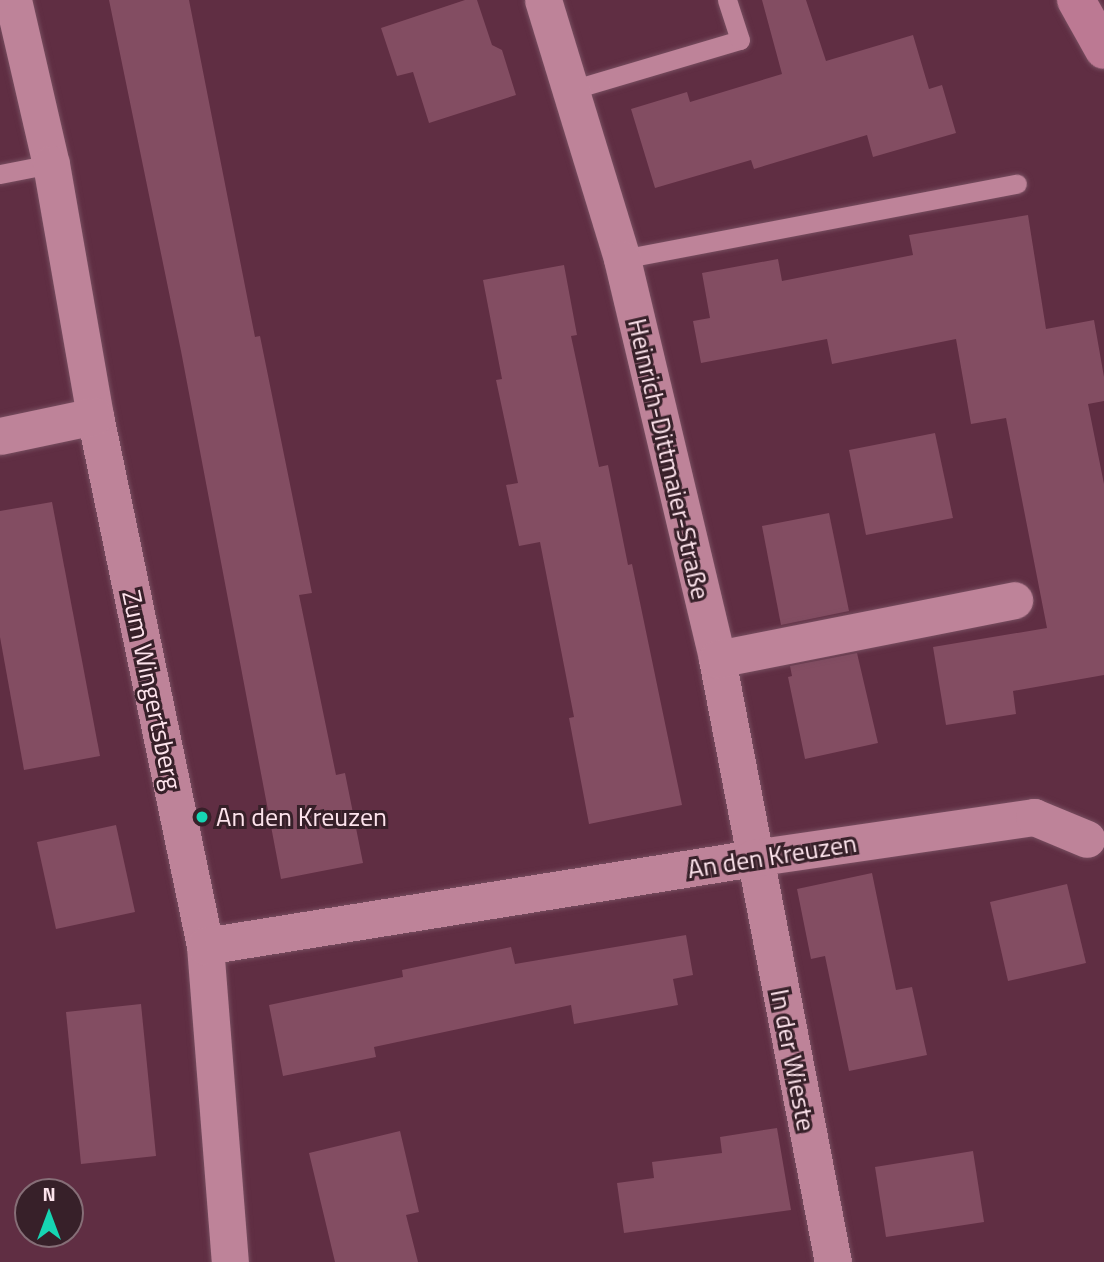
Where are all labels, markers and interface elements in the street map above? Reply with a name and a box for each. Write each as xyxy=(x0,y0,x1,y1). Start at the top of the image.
street label: Heinrich-Dittmaier-Straße xyxy=(621,315,717,603)
street label: Zum Wingertsberg xyxy=(116,587,188,793)
place label: An den Kreuzen xyxy=(216,801,387,833)
marker: An den Kreuzen xyxy=(194,809,210,825)
street label: An den Kreuzen xyxy=(685,827,859,885)
street label: In der Wieste xyxy=(764,986,822,1134)
north arrow xyxy=(14,1178,84,1248)
text: N xyxy=(42,1179,56,1208)

